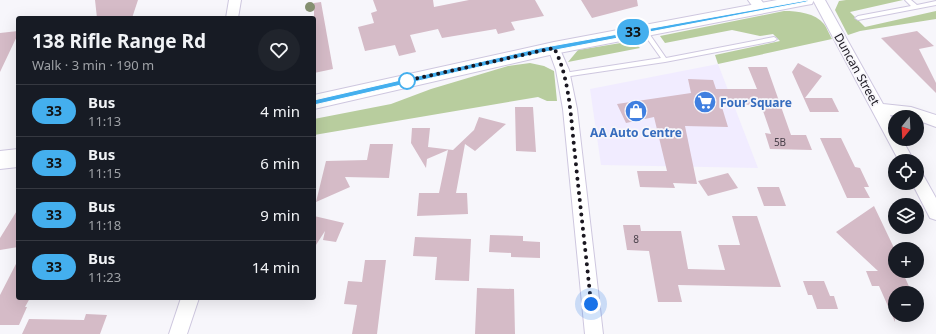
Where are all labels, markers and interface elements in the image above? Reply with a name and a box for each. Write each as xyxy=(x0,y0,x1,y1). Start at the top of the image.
line badge: 33 xyxy=(615,19,651,45)
text: 33 xyxy=(625,22,641,41)
text: 138 Rifle Range Rd xyxy=(32,28,206,54)
button: heart xyxy=(258,29,300,71)
street label: Duncan Street xyxy=(830,30,884,109)
text: Walk · 3 min · 190 m xyxy=(32,56,154,74)
unlabelled marker xyxy=(398,72,416,90)
supermarket icon: Four Square xyxy=(692,89,718,115)
text: Bus xyxy=(88,92,115,112)
place label: Four Square xyxy=(720,94,792,111)
shop icon: AA Auto Centre xyxy=(623,98,649,124)
text: 33 xyxy=(46,101,62,120)
text: 4 min xyxy=(260,101,300,121)
north arrow xyxy=(888,110,924,146)
map controls xyxy=(888,110,924,322)
text: 11:13 xyxy=(88,112,121,130)
place label: AA Auto Centre xyxy=(590,124,682,141)
house number: 5B xyxy=(774,135,786,149)
text: Bus xyxy=(88,144,115,164)
text: 33 xyxy=(46,153,62,172)
text: 6 min xyxy=(260,153,300,173)
button: locate xyxy=(888,154,924,190)
text: 11:15 xyxy=(88,164,121,182)
text: Bus xyxy=(88,196,115,216)
button: layers xyxy=(888,198,924,234)
text: 33 xyxy=(46,205,62,224)
text: 9 min xyxy=(260,205,300,225)
text: 11:18 xyxy=(88,216,121,234)
house number: 8 xyxy=(633,232,639,246)
button: + xyxy=(888,242,924,278)
text: Bus xyxy=(88,248,115,268)
text: 33 xyxy=(46,257,62,276)
text: 14 min xyxy=(252,257,300,277)
text: 11:23 xyxy=(88,268,121,286)
button: − xyxy=(888,286,924,322)
your location xyxy=(581,294,601,314)

